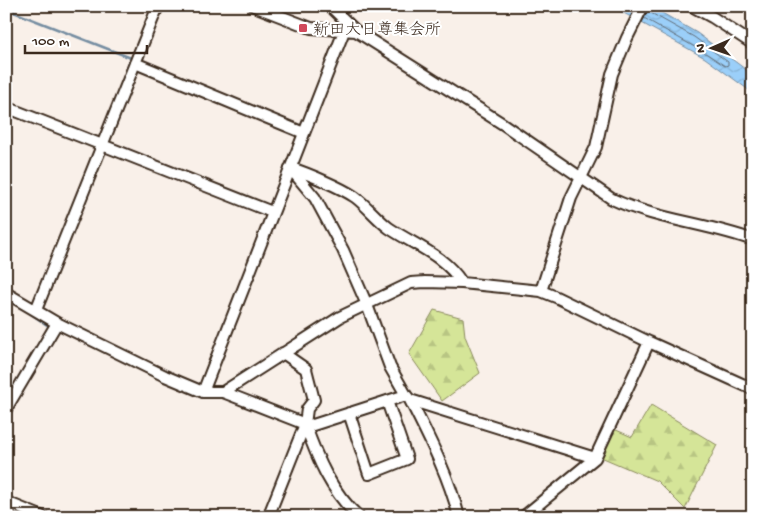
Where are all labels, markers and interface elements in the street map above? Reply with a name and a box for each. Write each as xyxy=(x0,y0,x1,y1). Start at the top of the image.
place label: 新田大日尊集会所 xyxy=(313,20,441,41)
scale bar xyxy=(25,22,148,54)
marker: 新田大日尊集会所 xyxy=(297,22,309,34)
north arrow xyxy=(686,22,736,72)
text: 100 m xyxy=(31,33,70,51)
text: N xyxy=(693,44,710,53)

